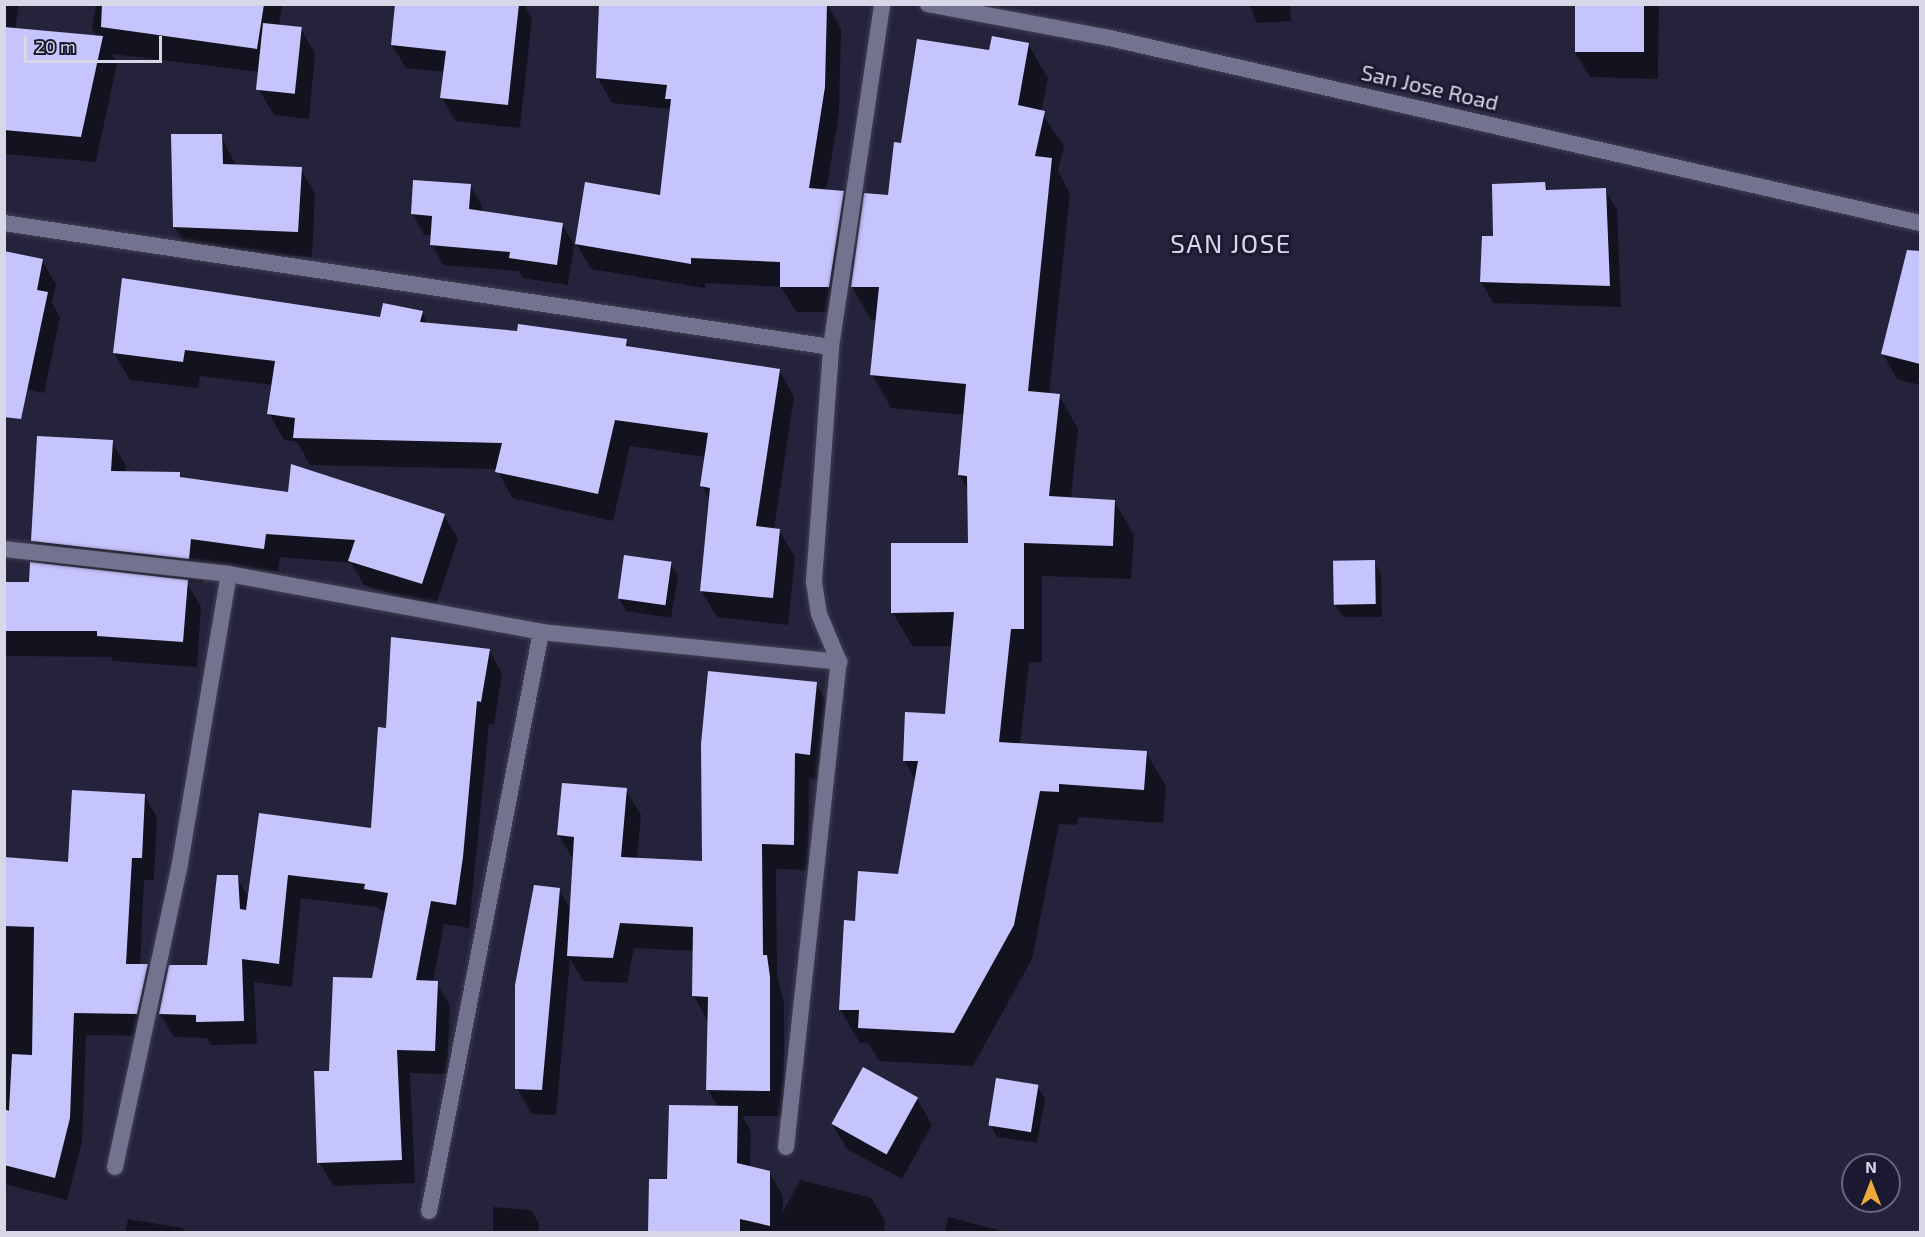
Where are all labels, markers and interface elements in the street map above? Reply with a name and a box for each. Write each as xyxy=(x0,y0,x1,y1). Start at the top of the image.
scale bar xyxy=(27,24,165,62)
text: 20 m xyxy=(35,35,76,57)
street label: San Jose Road xyxy=(1359,58,1501,116)
district label: SAN JOSE xyxy=(1170,227,1292,259)
north arrow xyxy=(1841,1153,1901,1213)
text: N xyxy=(1865,1157,1877,1176)

